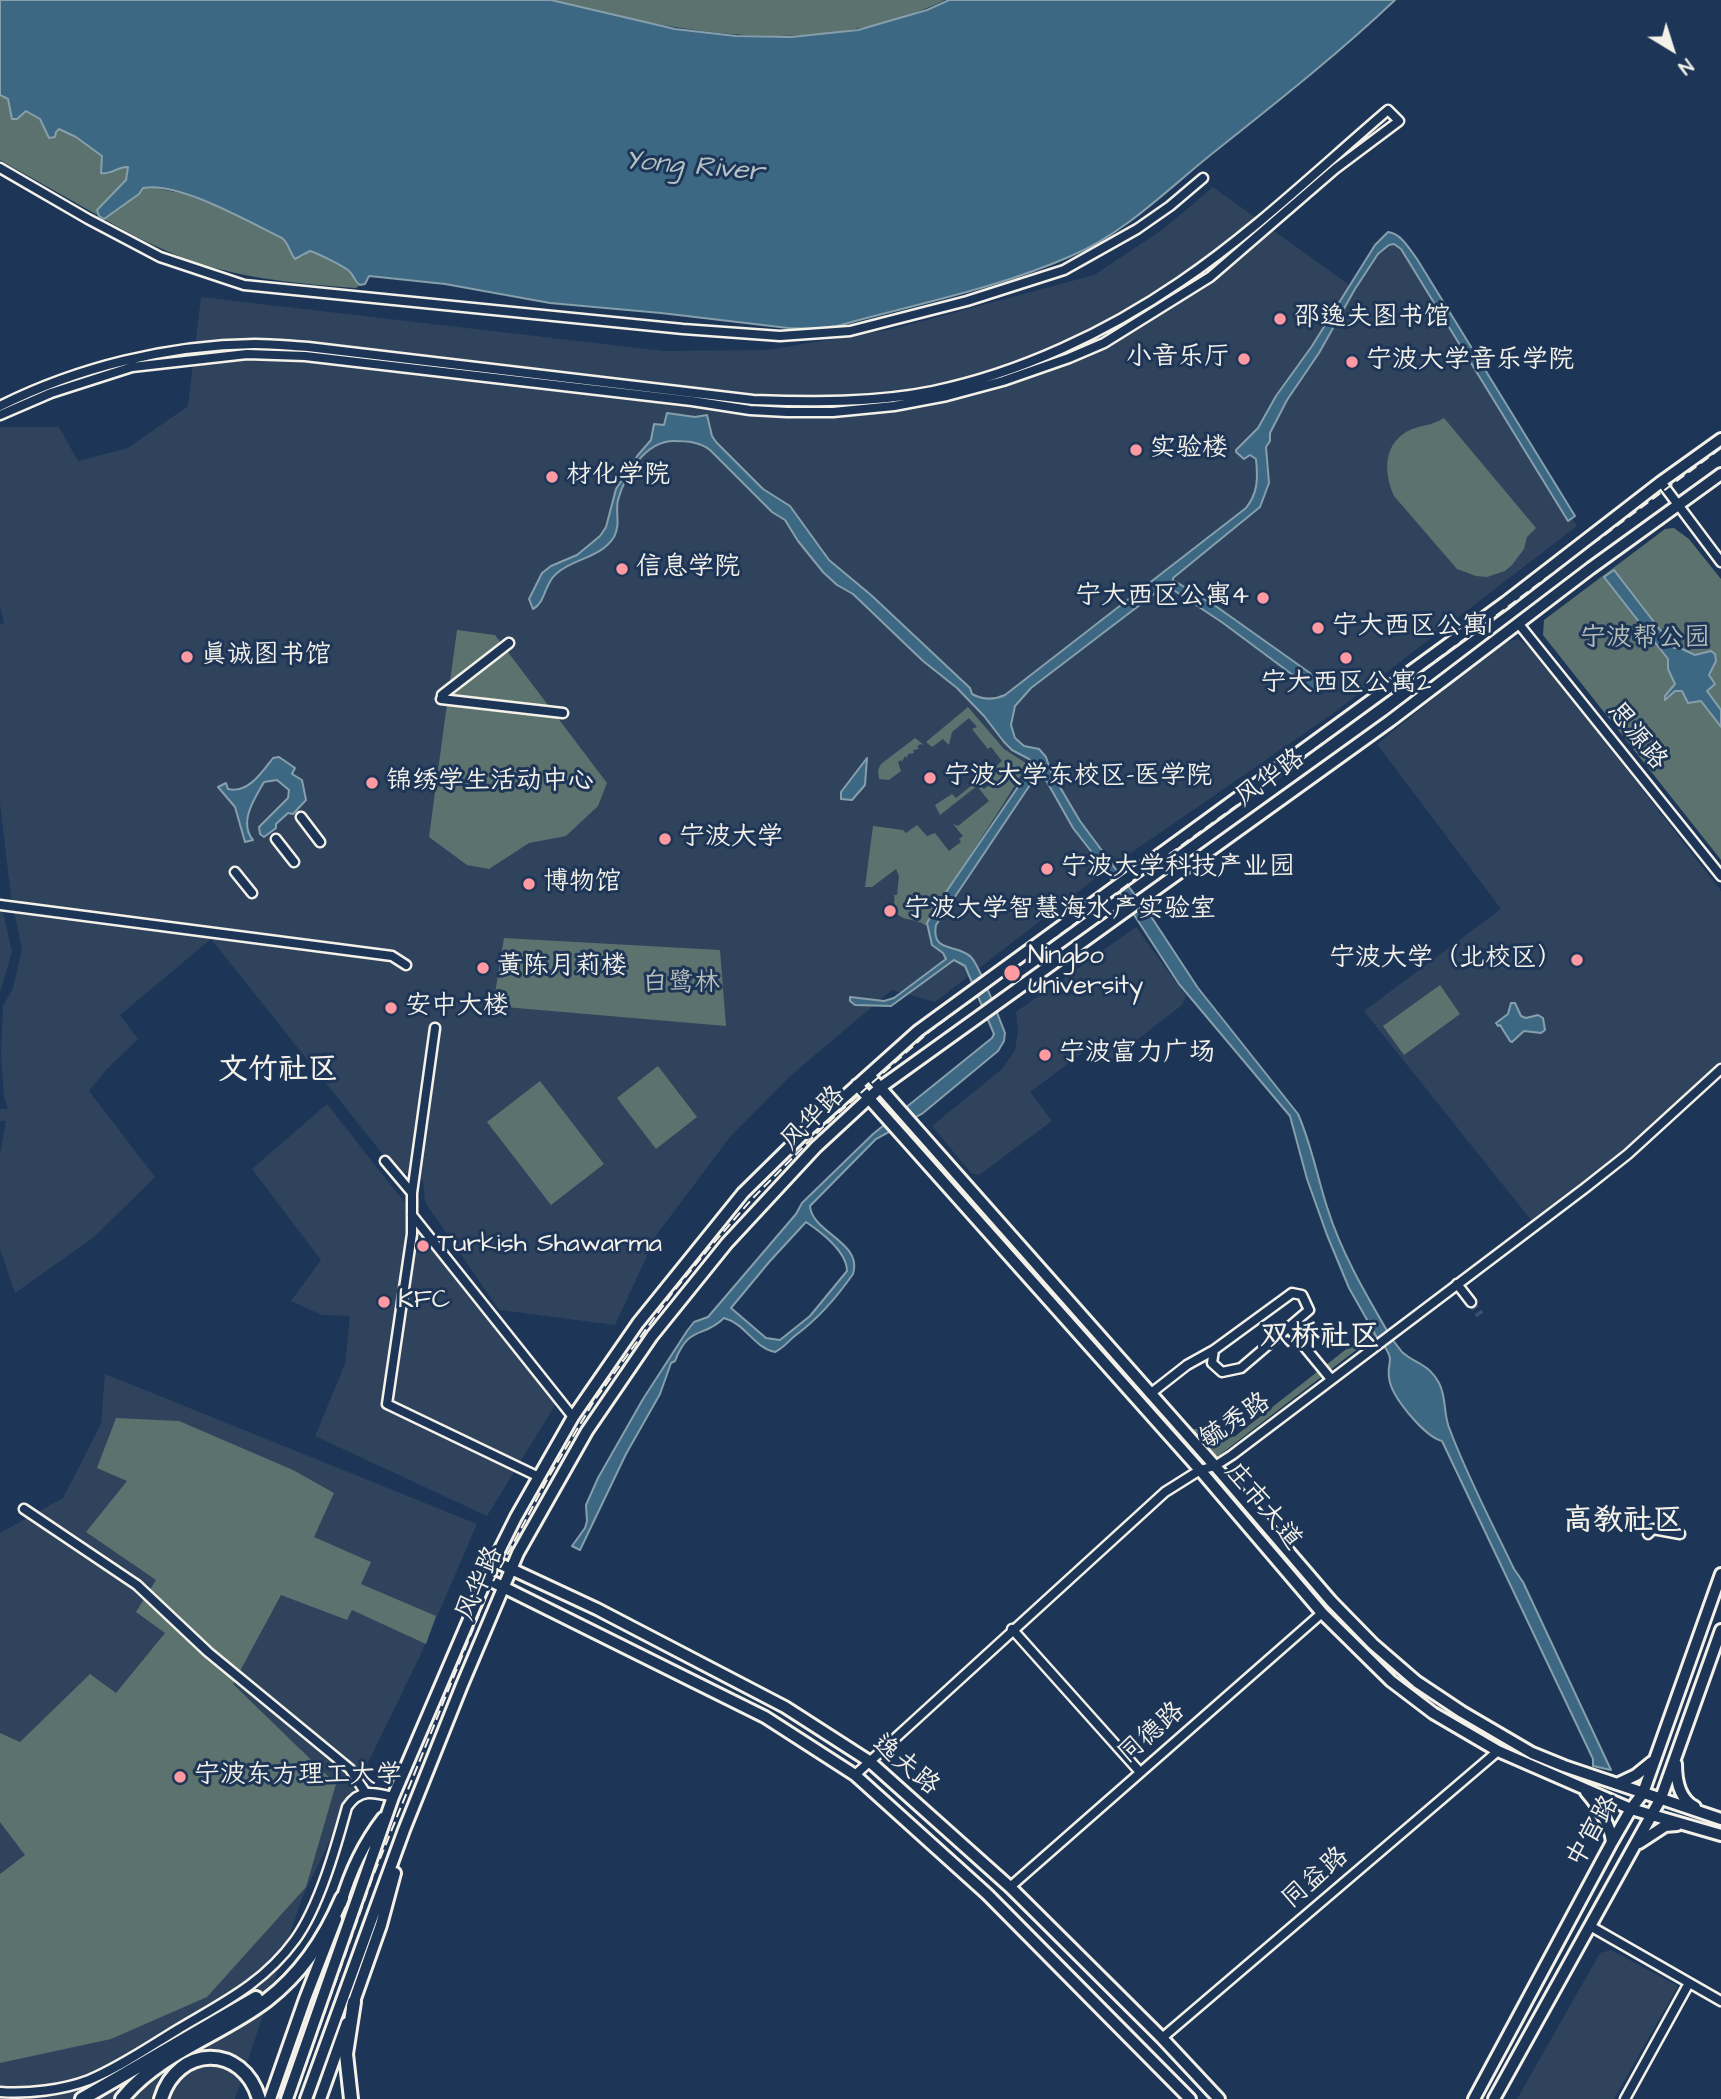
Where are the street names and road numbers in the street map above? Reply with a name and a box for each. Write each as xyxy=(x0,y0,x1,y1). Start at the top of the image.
street label: 思源路 xyxy=(1599,697,1673,777)
street label: 风华路 xyxy=(1230,743,1312,815)
street label: 风华路 xyxy=(775,1080,853,1158)
street label: 毓秀路 xyxy=(1195,1387,1277,1457)
street label: 庄市大道 xyxy=(1217,1457,1307,1557)
street label: 风华路 xyxy=(451,1542,511,1626)
street label: 同德路 xyxy=(1112,1697,1192,1771)
street label: 逸夫路 xyxy=(865,1729,945,1803)
street label: 中官路 xyxy=(1561,1790,1627,1874)
street label: 同益路 xyxy=(1276,1842,1356,1916)

